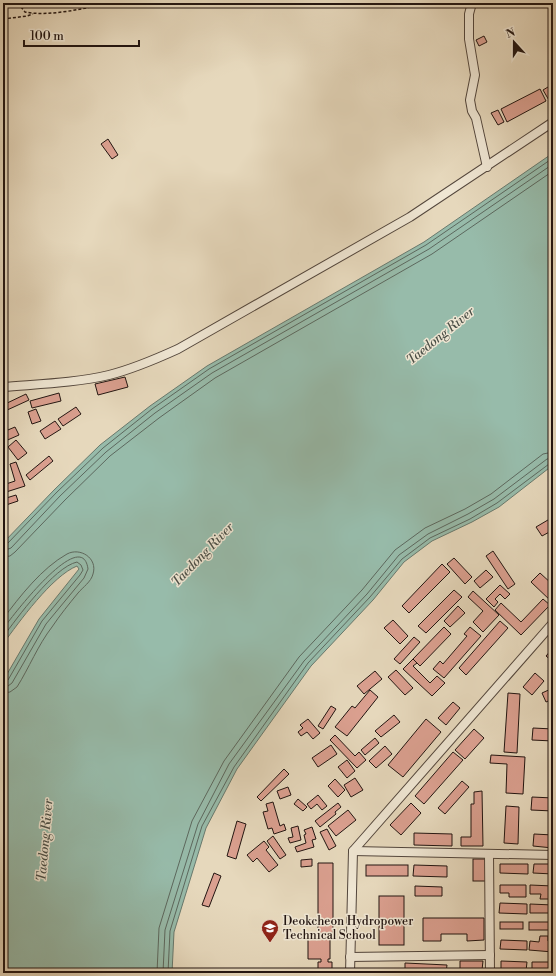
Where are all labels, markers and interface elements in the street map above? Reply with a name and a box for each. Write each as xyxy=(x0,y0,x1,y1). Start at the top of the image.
scale bar xyxy=(24,22,139,48)
north arrow xyxy=(494,22,534,62)
text: N xyxy=(504,25,518,42)
text: 100 m xyxy=(30,29,64,44)
water label: Taedong River xyxy=(403,303,478,368)
water label: Taedong River xyxy=(168,519,238,590)
water label: Taedong River xyxy=(33,798,57,882)
place label: Deokcheon Hydropower Technical School xyxy=(283,914,413,943)
school or university icon: Deokcheon Hydropower Technical School xyxy=(260,918,280,943)

